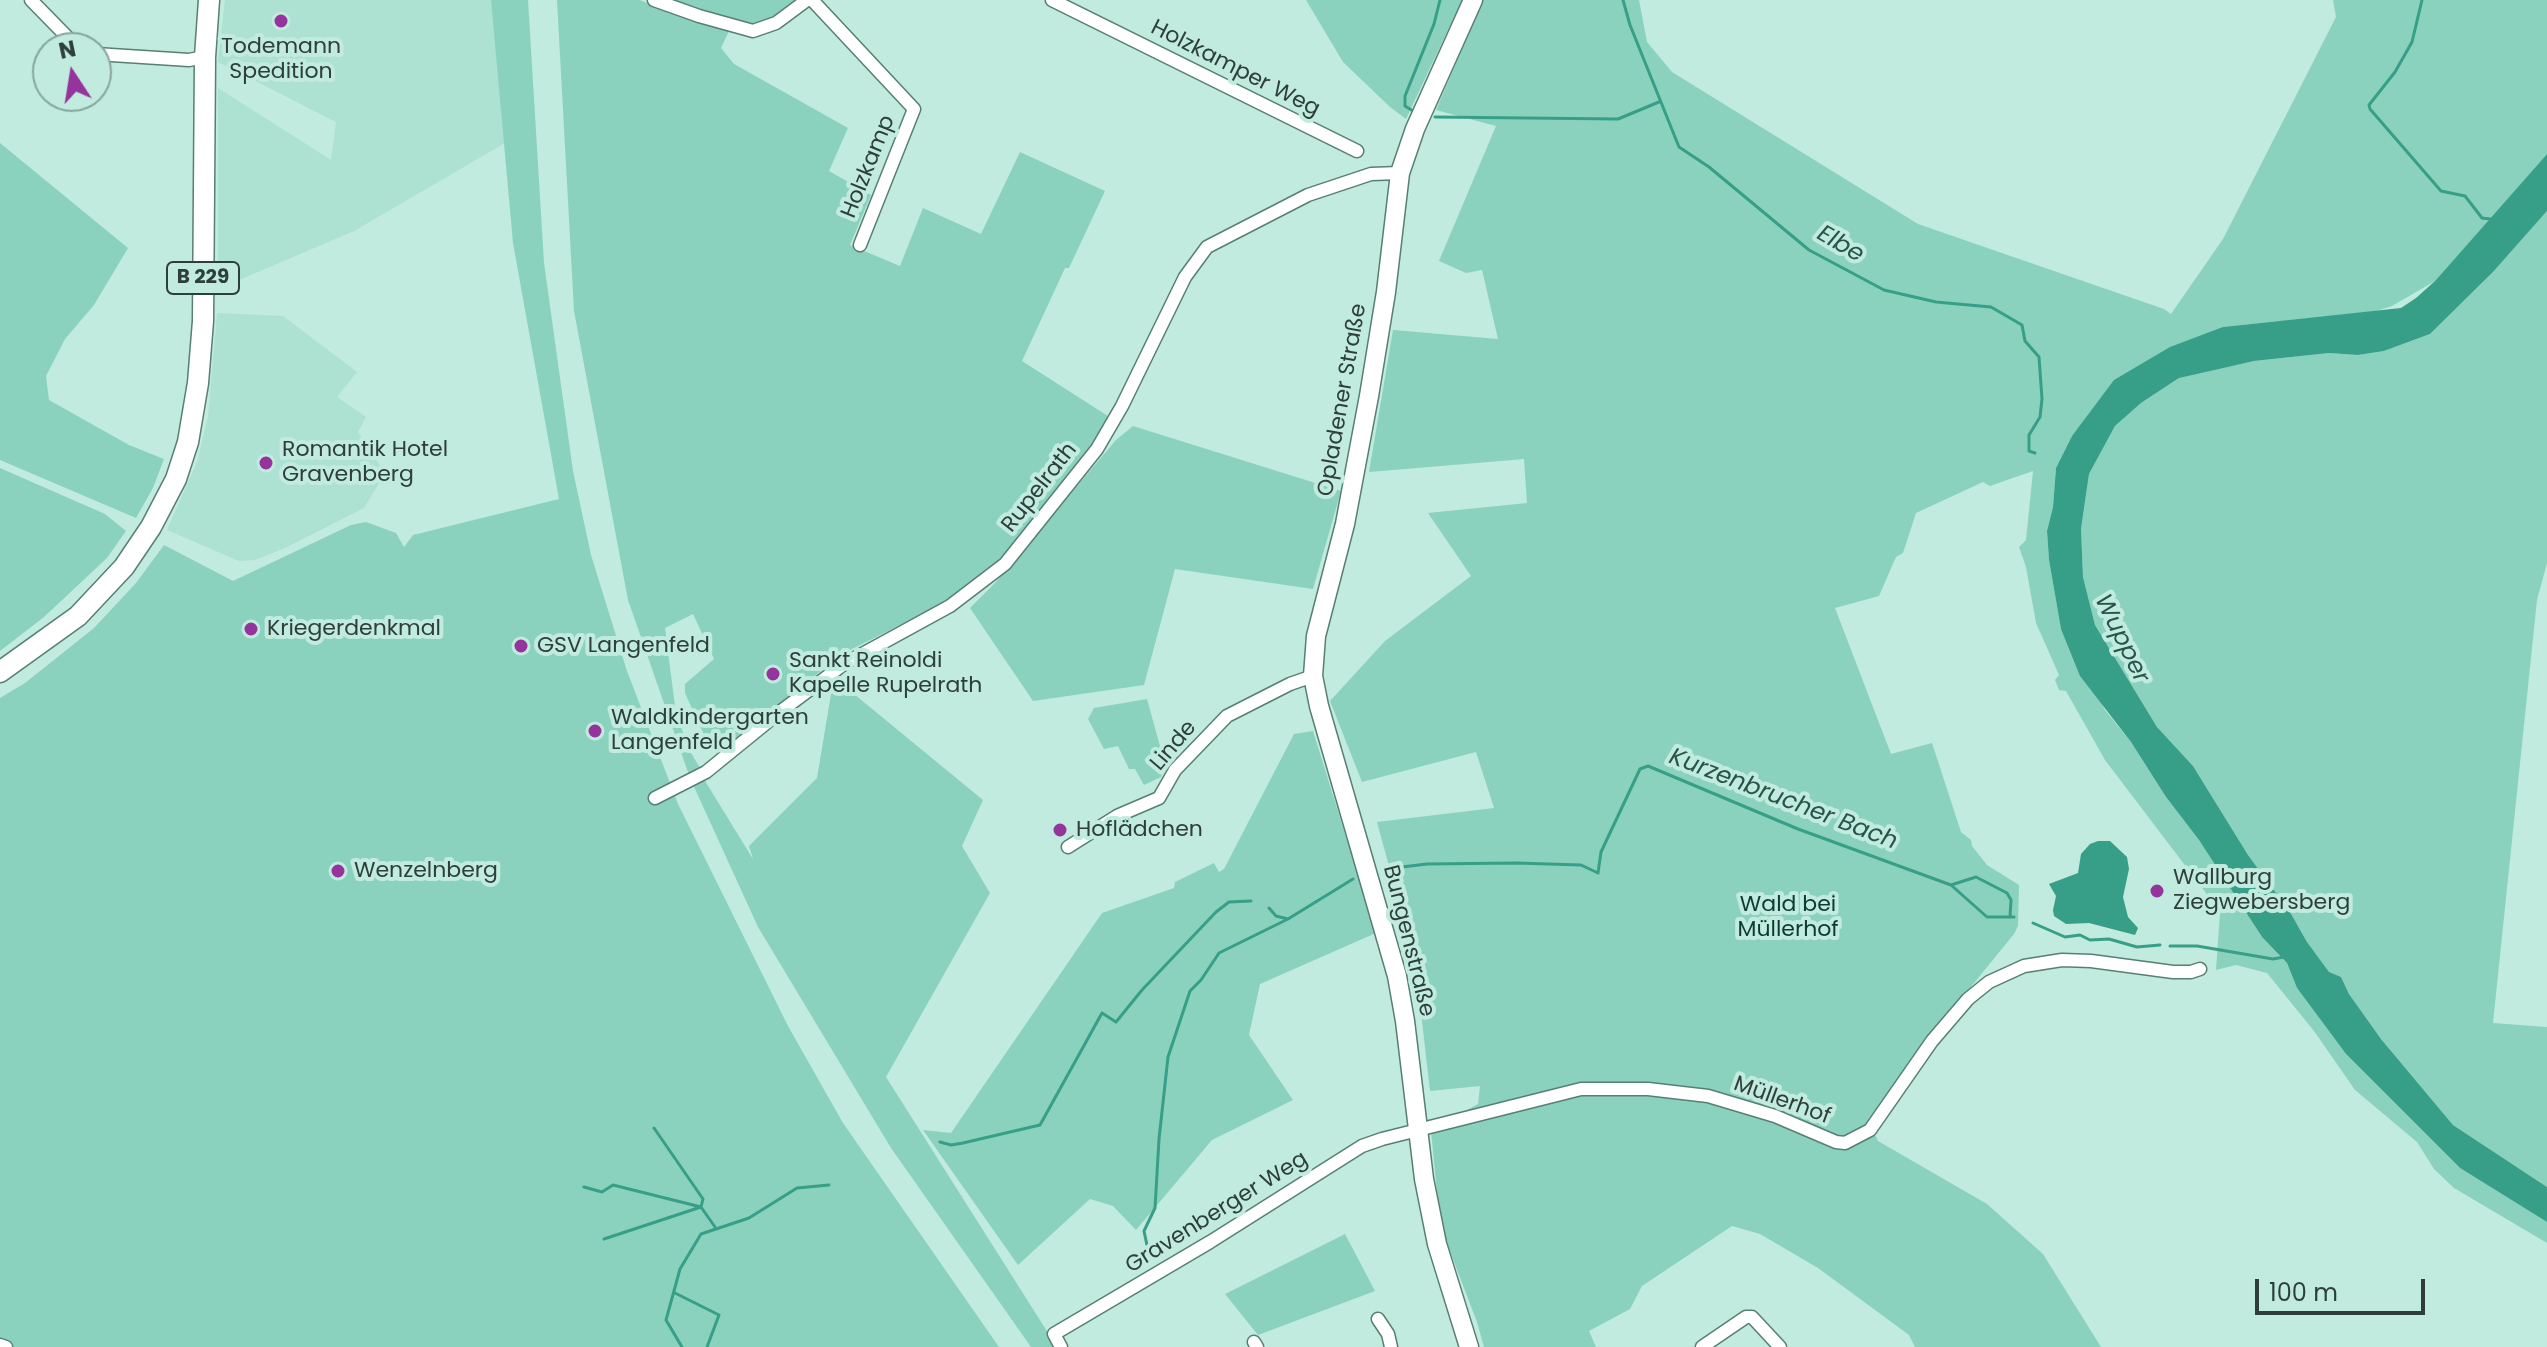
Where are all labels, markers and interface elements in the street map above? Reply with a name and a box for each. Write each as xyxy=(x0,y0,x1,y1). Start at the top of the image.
marker: Todemann Spedition xyxy=(272,12,290,30)
street label: Holzkamper Weg xyxy=(1146,15,1324,123)
north arrow xyxy=(32,32,112,112)
text: N xyxy=(56,33,79,67)
place label: Todemann Spedition xyxy=(221,34,341,86)
street label: Holzkamp xyxy=(836,112,902,222)
water label: Elbe xyxy=(1811,220,1869,270)
road number: B 229 xyxy=(167,262,239,294)
street label: Opladener Straße xyxy=(1313,302,1373,498)
place label: Romantik Hotel Gravenberg xyxy=(282,437,448,488)
street label: Rupelrath xyxy=(997,438,1083,538)
marker: Romantik Hotel Gravenberg xyxy=(257,454,275,472)
water label: Wupper xyxy=(2087,590,2155,688)
place label: Kriegerdenkmal xyxy=(267,616,441,642)
marker: Kriegerdenkmal xyxy=(242,620,260,638)
place label: GSV Langenfeld xyxy=(537,633,710,659)
marker: GSV Langenfeld xyxy=(512,637,530,655)
place label: Sankt Reinoldi Kapelle Rupelrath xyxy=(789,648,982,700)
marker: Sankt Reinoldi Kapelle Rupelrath xyxy=(764,665,782,683)
place label: Waldkindergarten Langenfeld xyxy=(611,705,809,756)
street label: Linde xyxy=(1145,715,1203,777)
marker: Waldkindergarten Langenfeld xyxy=(586,722,604,740)
water label: Kurzenbrucher Bach xyxy=(1665,743,1901,857)
place label: Hoflädchen xyxy=(1076,817,1203,843)
marker: Hoflädchen xyxy=(1051,821,1069,839)
place label: Wenzelnberg xyxy=(354,858,498,884)
marker: Wenzelnberg xyxy=(329,862,347,880)
street label: Bungenstraße xyxy=(1376,862,1440,1020)
place label: Wallburg Ziegwebersberg xyxy=(2173,865,2350,916)
marker: Wallburg Ziegwebersberg xyxy=(2148,882,2166,900)
park label: Wald bei Müllerhof xyxy=(1737,892,1839,944)
street label: Müllerhof xyxy=(1730,1071,1834,1131)
street label: Gravenberger Weg xyxy=(1121,1146,1313,1280)
scale bar xyxy=(2259,1263,2429,1313)
text: 100 m xyxy=(2269,1276,2338,1309)

